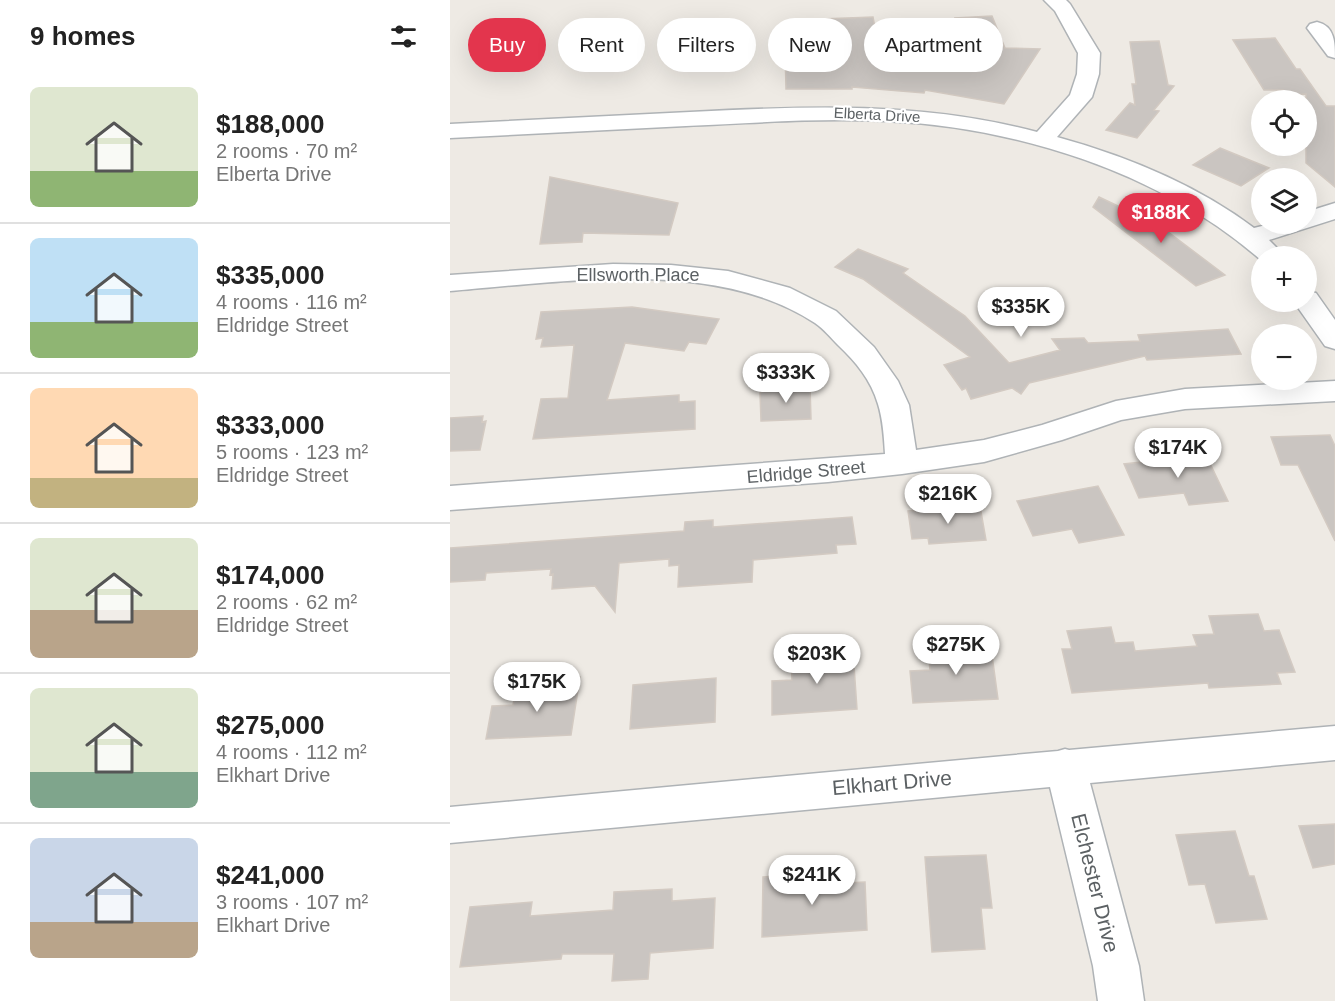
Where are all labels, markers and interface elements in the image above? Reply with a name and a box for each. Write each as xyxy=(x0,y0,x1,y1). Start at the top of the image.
chip: Buy xyxy=(468,18,546,72)
chip: Rent xyxy=(558,18,645,72)
chip: Filters xyxy=(657,18,756,72)
chip: New xyxy=(768,18,852,72)
chip: Apartment xyxy=(864,18,1003,72)
icon: filters xyxy=(387,20,420,53)
text: 9 homes xyxy=(30,21,136,51)
map controls xyxy=(1251,90,1317,390)
button: locate xyxy=(1251,90,1317,156)
street label: Elberta Drive xyxy=(833,104,921,125)
text: $188,000 xyxy=(216,109,324,139)
icon: home xyxy=(78,111,150,183)
text: 2 rooms · 70 m² xyxy=(216,140,357,162)
text: Elberta Drive xyxy=(216,163,332,185)
button: layers xyxy=(1251,168,1317,234)
pin: $188K xyxy=(1119,193,1203,244)
text: $188K xyxy=(1132,201,1190,223)
button: + xyxy=(1251,246,1317,312)
text: $335,000 xyxy=(216,260,324,290)
icon: home xyxy=(78,262,150,334)
street label: Ellsworth Place xyxy=(576,265,700,285)
pin: $335K xyxy=(979,287,1063,338)
text: 4 rooms · 116 m² xyxy=(216,291,367,313)
text: $335K xyxy=(992,295,1050,317)
text: Eldridge Street xyxy=(216,314,348,336)
button: − xyxy=(1251,324,1317,390)
pin: $333K xyxy=(744,353,828,404)
text: $333K xyxy=(757,361,815,383)
text: $333,000 xyxy=(216,410,324,440)
icon: home xyxy=(78,412,150,484)
pin: $174K xyxy=(1136,428,1220,479)
text: $174K xyxy=(1149,436,1207,458)
text: 5 rooms · 123 m² xyxy=(216,441,368,463)
street label: Eldridge Street xyxy=(746,457,866,487)
text: Eldridge Street xyxy=(216,464,348,486)
pin: $216K xyxy=(906,474,990,525)
text: $216K xyxy=(919,482,977,504)
text: $174,000 xyxy=(216,560,324,590)
icon: home xyxy=(78,562,150,634)
text: 2 rooms · 62 m² xyxy=(216,591,357,613)
text: Eldridge Street xyxy=(216,614,348,636)
pin: $275K xyxy=(914,625,998,676)
text: $275K xyxy=(927,633,985,655)
pin: $203K xyxy=(775,634,859,685)
text: $203K xyxy=(788,642,846,664)
pin: $175K xyxy=(495,662,579,713)
text: $175K xyxy=(508,670,566,692)
text: $275,000 xyxy=(216,710,324,740)
icon: home xyxy=(78,712,150,784)
text: 4 rooms · 112 m² xyxy=(216,741,367,763)
text: Elkhart Drive xyxy=(216,764,330,786)
street label: Elkhart Drive xyxy=(831,766,953,799)
street label: Elchester Drive xyxy=(1067,811,1124,955)
pin: $241K xyxy=(770,855,854,906)
text: $241,000 xyxy=(216,860,324,890)
icon: home xyxy=(78,862,150,934)
text: $241K xyxy=(783,863,841,885)
text: 3 rooms · 107 m² xyxy=(216,891,368,913)
text: Elkhart Drive xyxy=(216,914,330,936)

